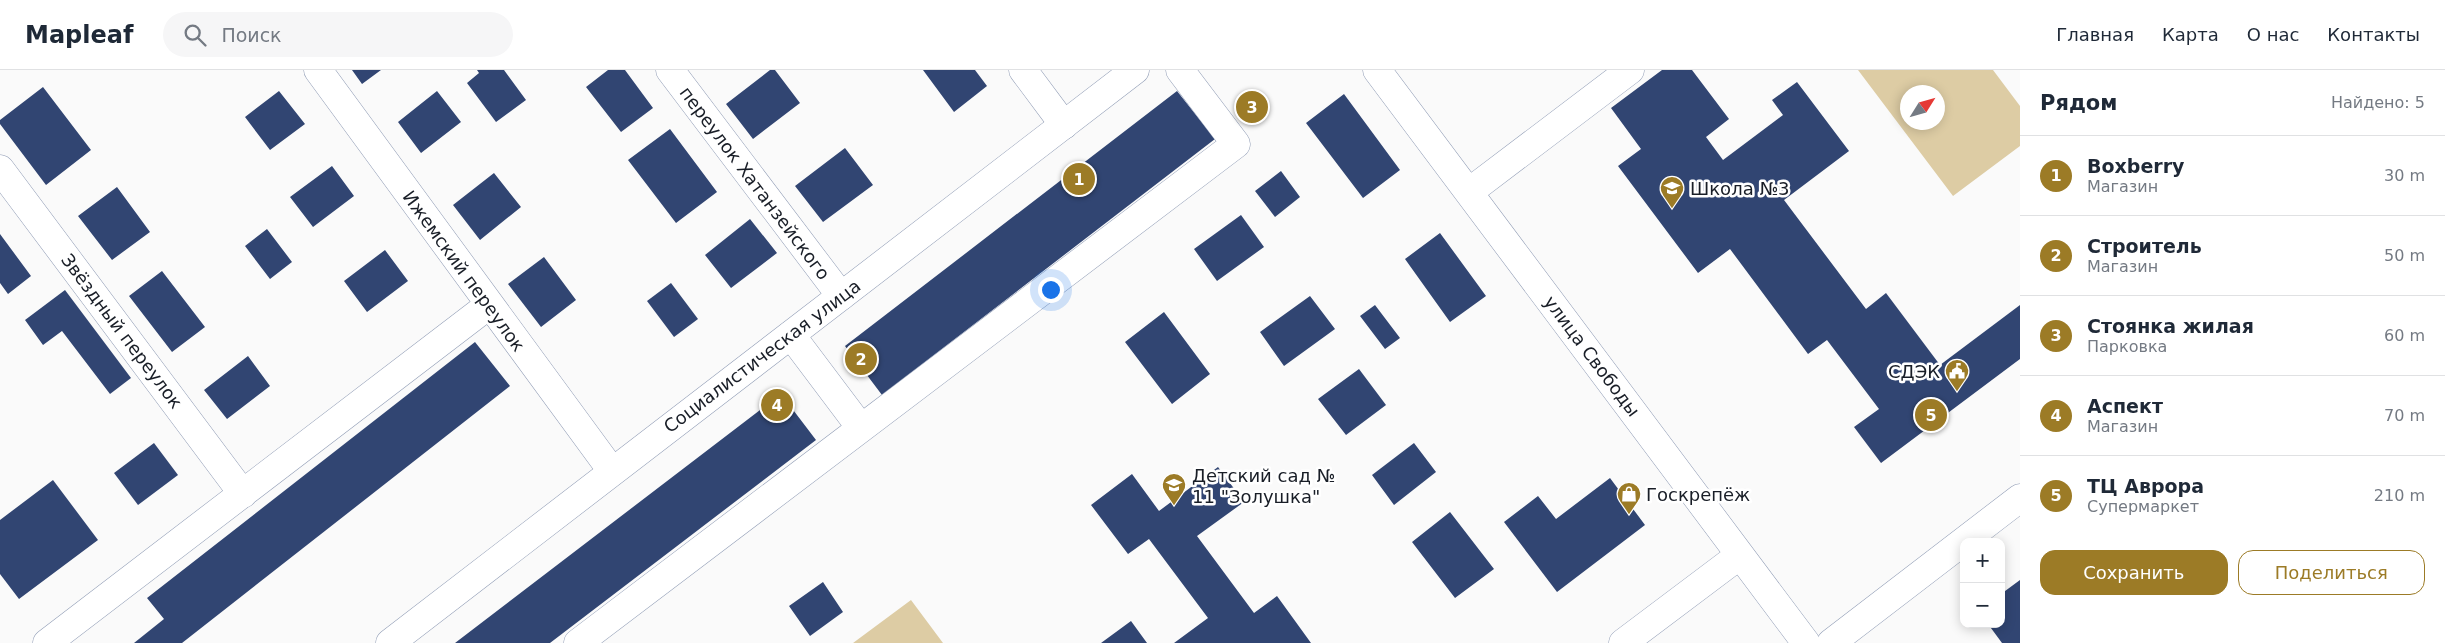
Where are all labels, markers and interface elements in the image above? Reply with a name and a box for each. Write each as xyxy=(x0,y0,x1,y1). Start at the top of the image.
search box xyxy=(163,12,513,57)
text: Mapleaf xyxy=(25,21,133,49)
icon: search xyxy=(181,21,209,49)
text: Поиск xyxy=(221,24,282,46)
text: Главная xyxy=(2056,24,2134,45)
text: Карта xyxy=(2162,24,2219,45)
text: О нас xyxy=(2247,24,2299,45)
text: Контакты xyxy=(2327,24,2420,45)
street label: переулок Хатанзейского xyxy=(675,82,835,284)
north arrow xyxy=(1900,85,1945,130)
pin: 3 xyxy=(1236,88,1268,126)
text: Рядом xyxy=(2040,91,2117,115)
text: Найдено: 5 xyxy=(2331,93,2425,112)
text: Boxberry xyxy=(2087,155,2184,177)
pin: 1 xyxy=(1063,160,1095,198)
text: 1 xyxy=(2050,166,2062,185)
text: 30 m xyxy=(2384,166,2425,185)
school or university icon: Школа №3 xyxy=(1659,175,1685,209)
text: Магазин xyxy=(2087,177,2158,196)
place label: Школа №3 xyxy=(1690,178,1790,199)
street label: Ижемский переулок xyxy=(399,187,529,356)
text: Строитель xyxy=(2087,235,2202,257)
text: 2 xyxy=(2050,246,2062,265)
text: 50 m xyxy=(2384,246,2425,265)
street label: Звёздный переулок xyxy=(57,250,187,412)
text: Магазин xyxy=(2087,257,2158,276)
street label: Социалистическая улица xyxy=(659,275,865,437)
your location xyxy=(1038,277,1064,303)
street label: улица Свободы xyxy=(1540,291,1644,421)
text: Стоянка жилая xyxy=(2087,315,2254,337)
text: 3 xyxy=(2050,326,2062,345)
text: 60 m xyxy=(2384,326,2425,345)
text: Парковка xyxy=(2087,337,2167,356)
pin: 2 xyxy=(845,340,877,378)
public building icon: СДЭК xyxy=(1944,358,1970,392)
place label: СДЭК xyxy=(1888,361,1940,382)
pin: 4 xyxy=(761,386,793,424)
text: Аспект xyxy=(2087,395,2163,417)
pin: 5 xyxy=(1915,396,1947,434)
text: 4 xyxy=(2050,406,2062,425)
text: 70 m xyxy=(2384,406,2425,425)
text: Магазин xyxy=(2087,417,2158,436)
place label: Детский сад № 11 "Золушка" xyxy=(1192,465,1335,507)
school or university icon: Детский сад № 11 "Золушка" xyxy=(1161,472,1187,506)
text: ТЦ Аврора xyxy=(2087,475,2204,497)
shop icon: Госкрепёж xyxy=(1616,481,1642,515)
place label: Госкрепёж xyxy=(1646,484,1750,505)
text: 5 xyxy=(2050,486,2062,505)
text: 210 m xyxy=(2374,486,2425,505)
text: Супермаркет xyxy=(2087,497,2199,516)
map controls xyxy=(1960,538,2005,628)
button: + xyxy=(1960,538,2005,583)
button: Сохранить xyxy=(2040,550,2228,595)
button: Поделиться xyxy=(2238,550,2425,595)
button: − xyxy=(1960,583,2005,628)

